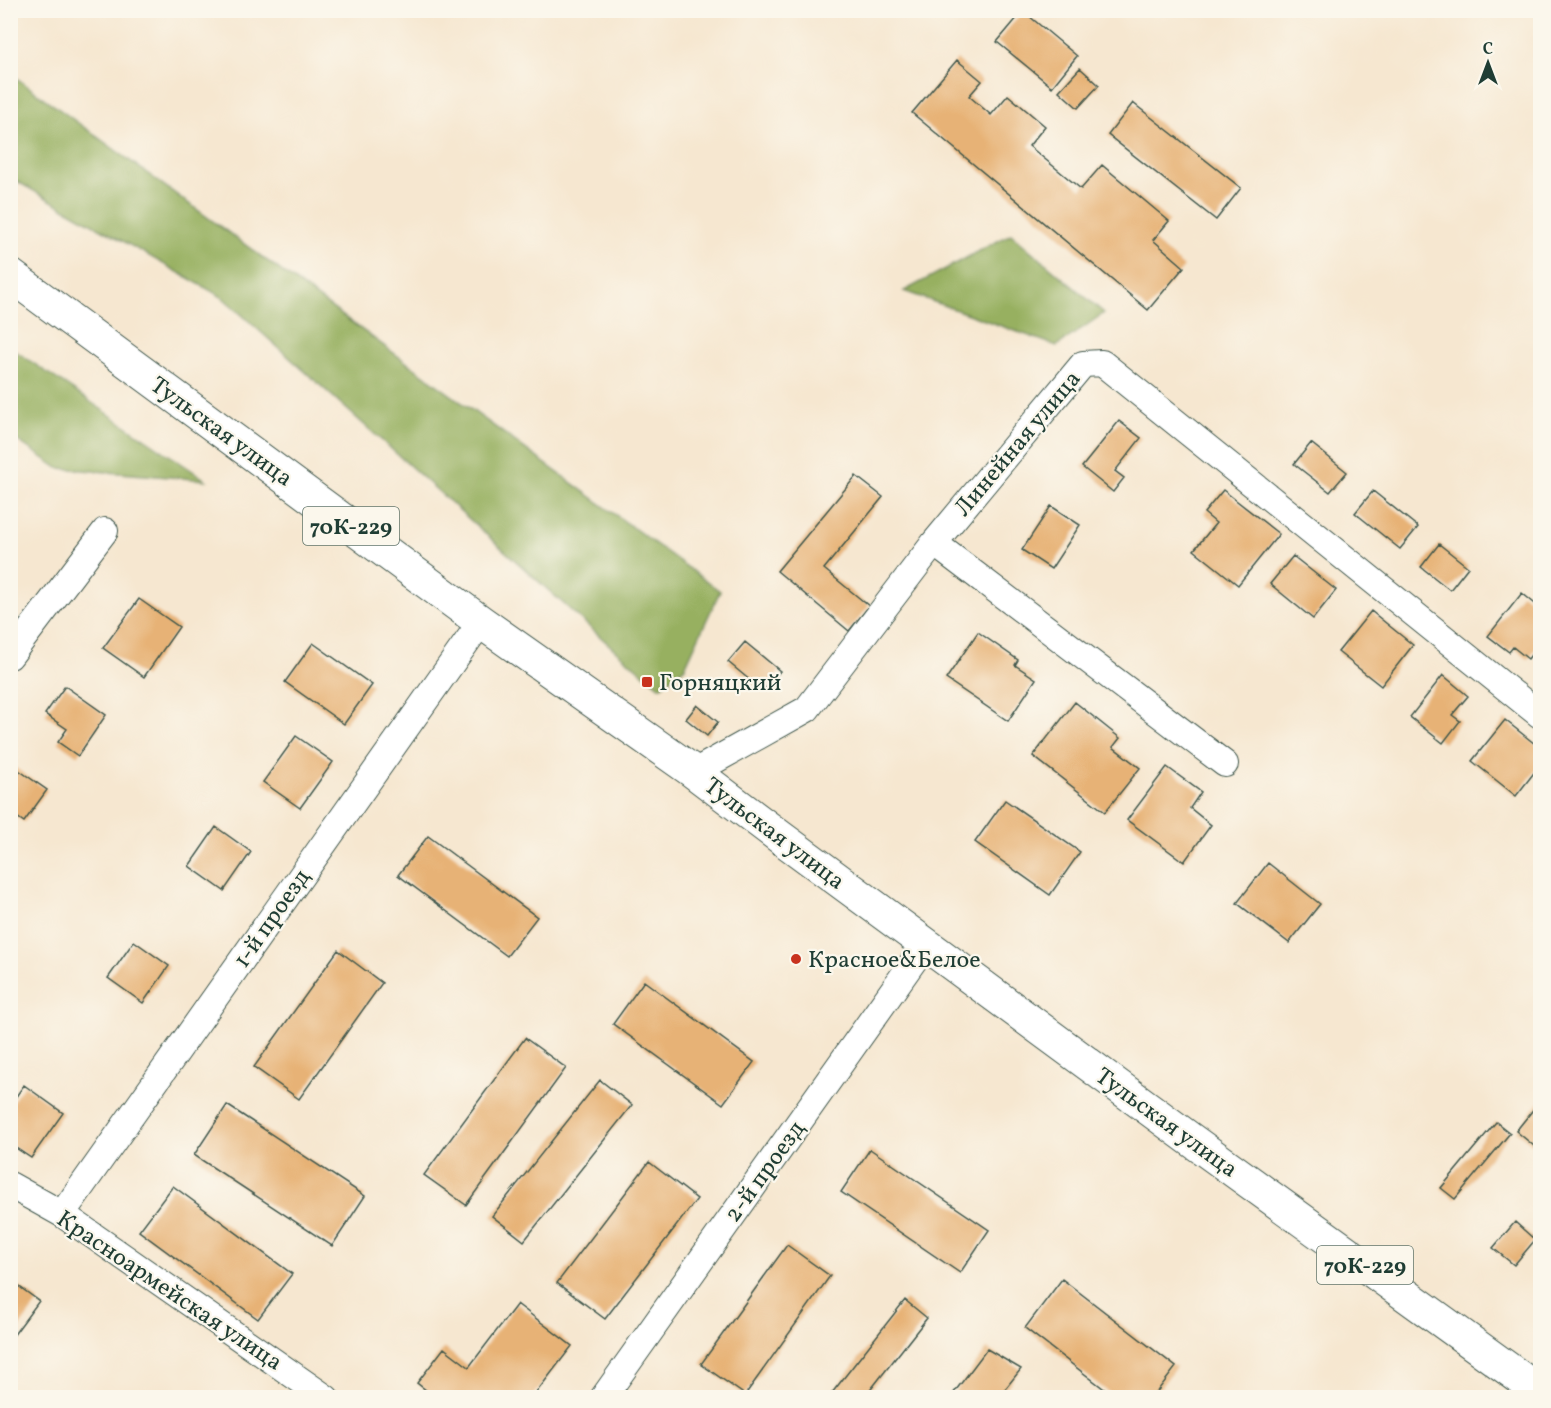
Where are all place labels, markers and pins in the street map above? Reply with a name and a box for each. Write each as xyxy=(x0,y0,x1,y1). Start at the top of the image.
place label: Горняцкий xyxy=(659,667,781,701)
marker: Горняцкий xyxy=(640,675,654,689)
place label: Красное&Белое xyxy=(808,944,981,978)
marker: Красное&Белое xyxy=(789,952,803,966)

